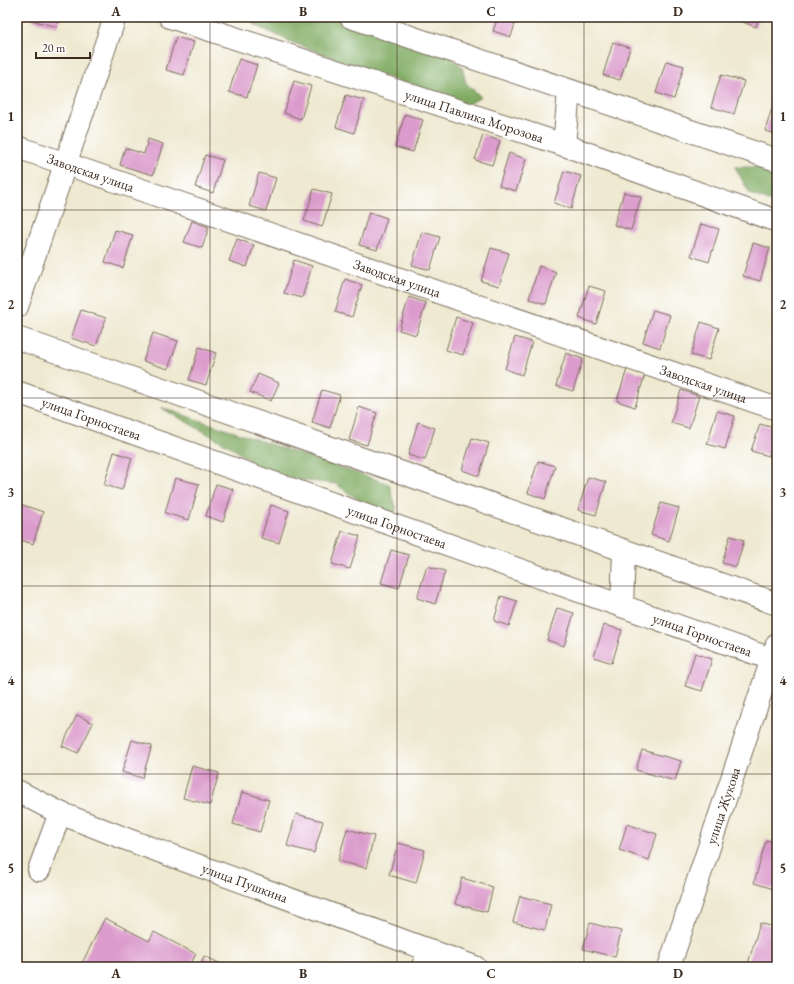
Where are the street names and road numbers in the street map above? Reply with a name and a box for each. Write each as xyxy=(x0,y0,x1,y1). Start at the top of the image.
street label: улица Павлика Морозова xyxy=(403,85,546,147)
street label: Заводская улица xyxy=(45,149,137,196)
street label: Заводская улица xyxy=(351,255,443,301)
street label: Заводская улица xyxy=(657,360,750,407)
street label: улица Горностаева xyxy=(39,393,144,444)
street label: улица Горностаева xyxy=(345,501,449,552)
street label: улица Горностаева xyxy=(650,609,755,661)
street label: улица Жукова xyxy=(702,765,744,846)
street label: улица Пушкина xyxy=(200,859,291,907)

